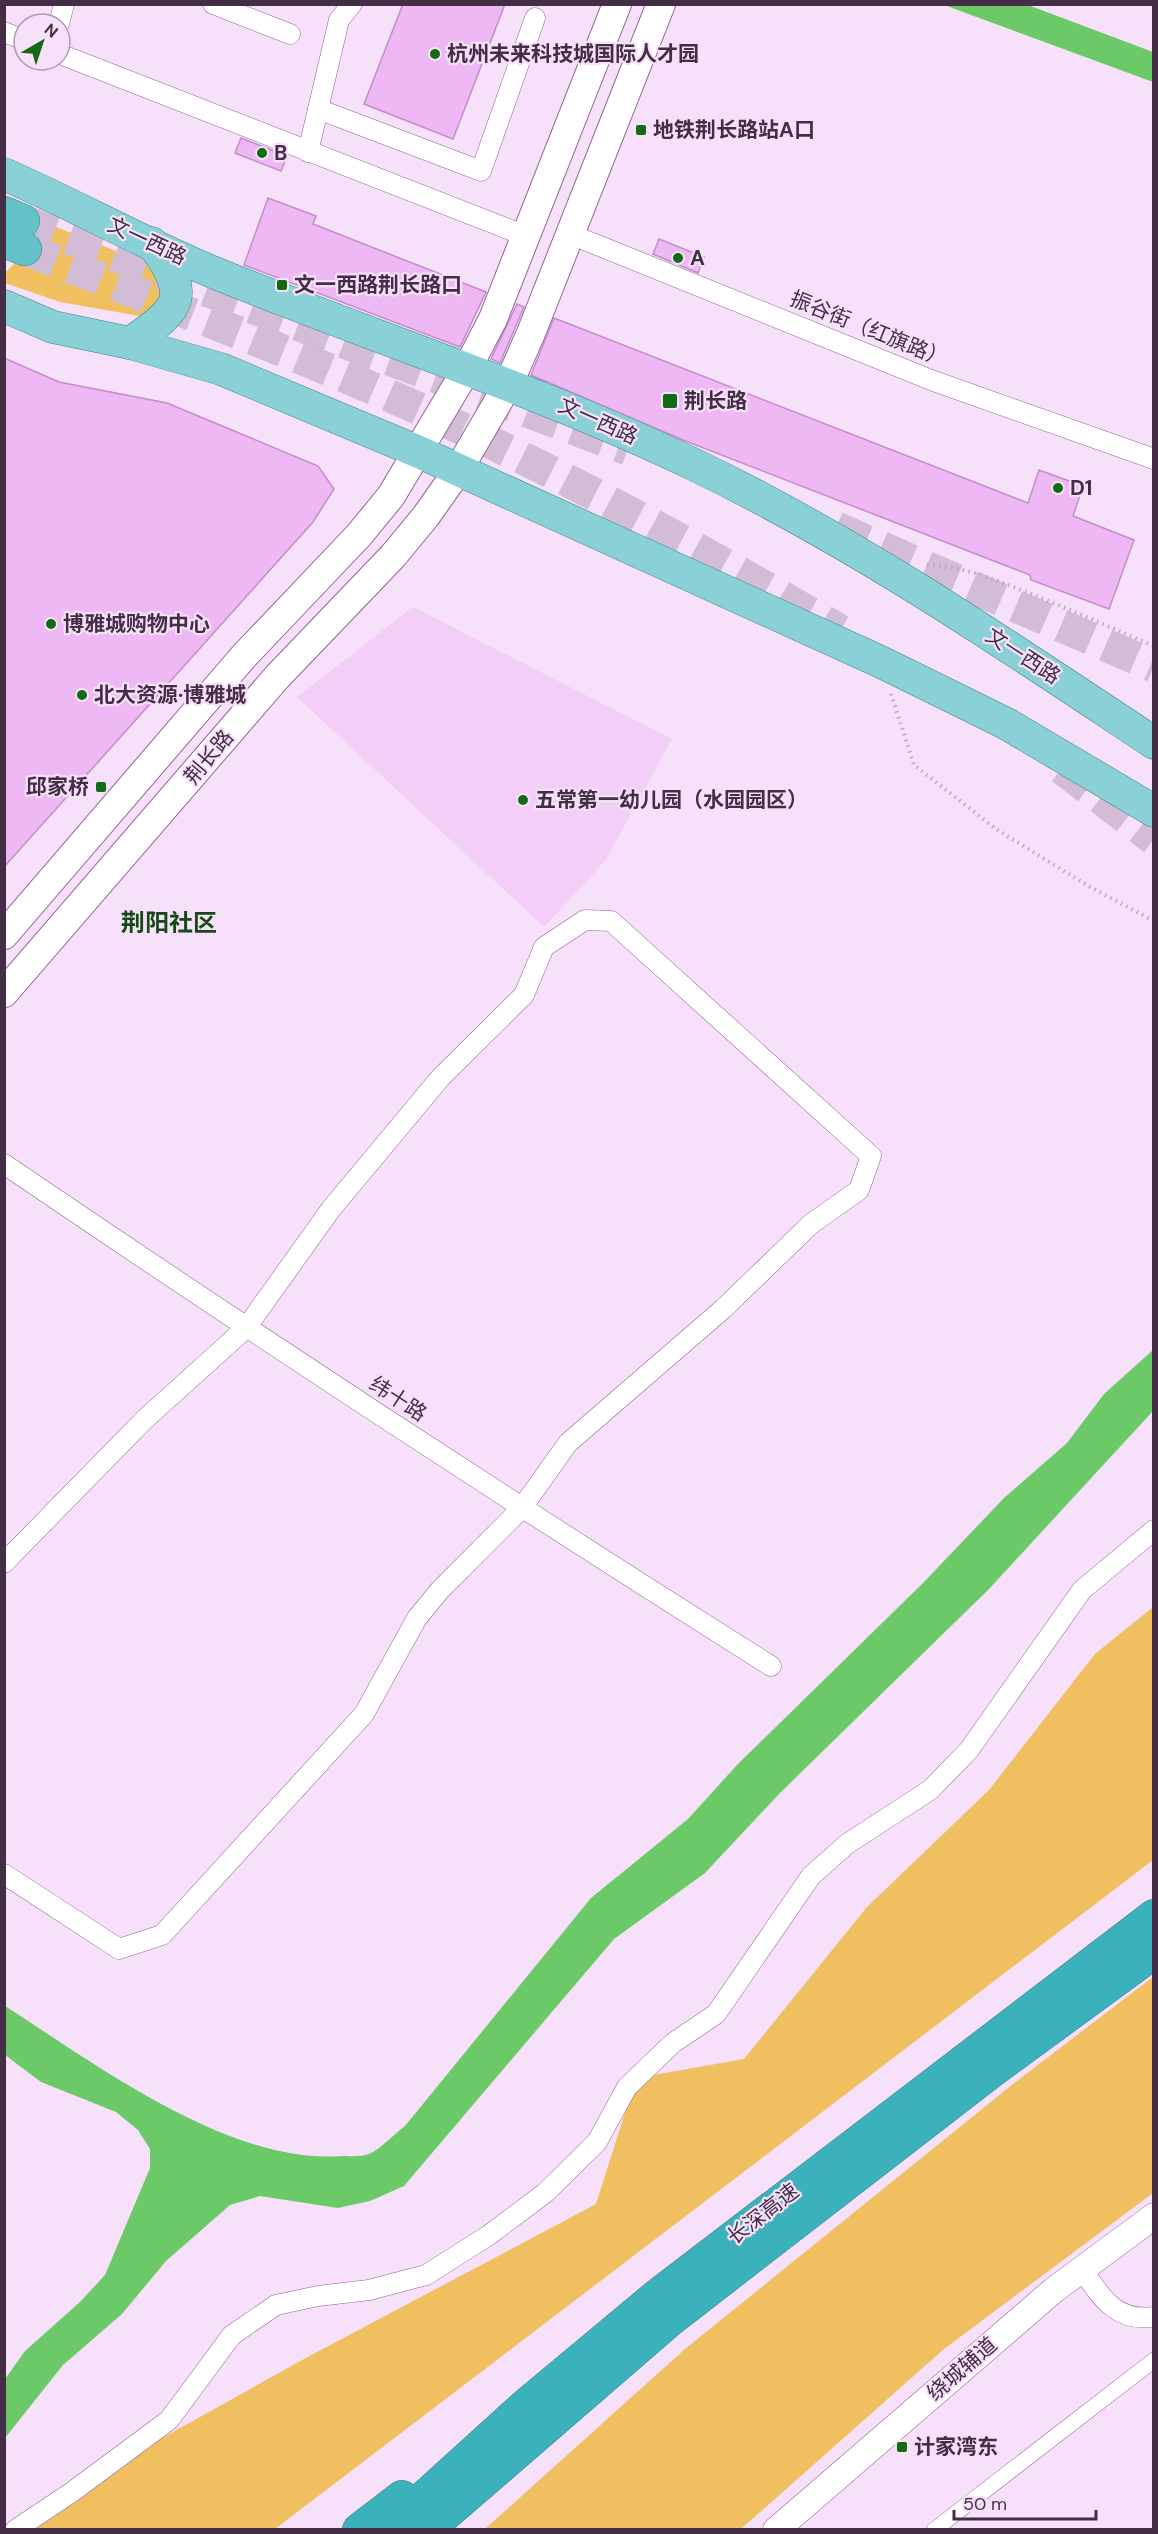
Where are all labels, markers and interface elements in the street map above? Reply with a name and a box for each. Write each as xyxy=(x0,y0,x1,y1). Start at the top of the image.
north arrow xyxy=(12,12,72,72)
text: N xyxy=(40,19,62,43)
place label: 杭州未来科技城国际人才园 xyxy=(447,40,699,68)
marker: 杭州未来科技城国际人才园 xyxy=(428,47,442,61)
place label: 地铁荆长路站A口 xyxy=(653,116,815,144)
marker: 地铁荆长路站A口 xyxy=(634,123,648,137)
place label: B xyxy=(274,139,287,167)
marker: B xyxy=(255,146,269,160)
street label: 文一西路 xyxy=(103,211,191,271)
place label: A xyxy=(690,244,705,272)
marker: A xyxy=(671,251,685,265)
place label: 文一西路荆长路口 xyxy=(294,271,462,299)
marker: 文一西路荆长路口 xyxy=(275,278,289,292)
street label: 振谷街（红旗路） xyxy=(786,285,952,373)
place label: 荆长路 xyxy=(684,387,747,415)
street label: 文一西路 xyxy=(554,391,642,451)
marker: 荆长路 xyxy=(661,392,679,410)
place label: D1 xyxy=(1070,474,1093,502)
marker: D1 xyxy=(1051,481,1065,495)
place label: 博雅城购物中心 xyxy=(63,610,210,638)
marker: 博雅城购物中心 xyxy=(44,617,58,631)
street label: 文一西路 xyxy=(980,621,1066,691)
place label: 北大资源·博雅城 xyxy=(94,681,246,709)
marker: 北大资源·博雅城 xyxy=(75,688,89,702)
street label: 荆长路 xyxy=(178,724,240,790)
place label: 邱家桥 xyxy=(26,773,89,801)
marker: 邱家桥 xyxy=(94,780,108,794)
place label: 五常第一幼儿园（水园园区） xyxy=(535,786,808,814)
marker: 五常第一幼儿园（水园园区） xyxy=(516,793,530,807)
district label: 荆阳社区 xyxy=(121,907,217,938)
street label: 纬十路 xyxy=(364,1370,432,1428)
street label: 长深高速 xyxy=(721,2177,805,2251)
street label: 绕城辅道 xyxy=(921,2331,1003,2407)
place label: 计家湾东 xyxy=(914,2433,998,2461)
marker: 计家湾东 xyxy=(895,2440,909,2454)
scale bar xyxy=(954,2483,1096,2521)
text: 50 m xyxy=(963,2492,1007,2516)

